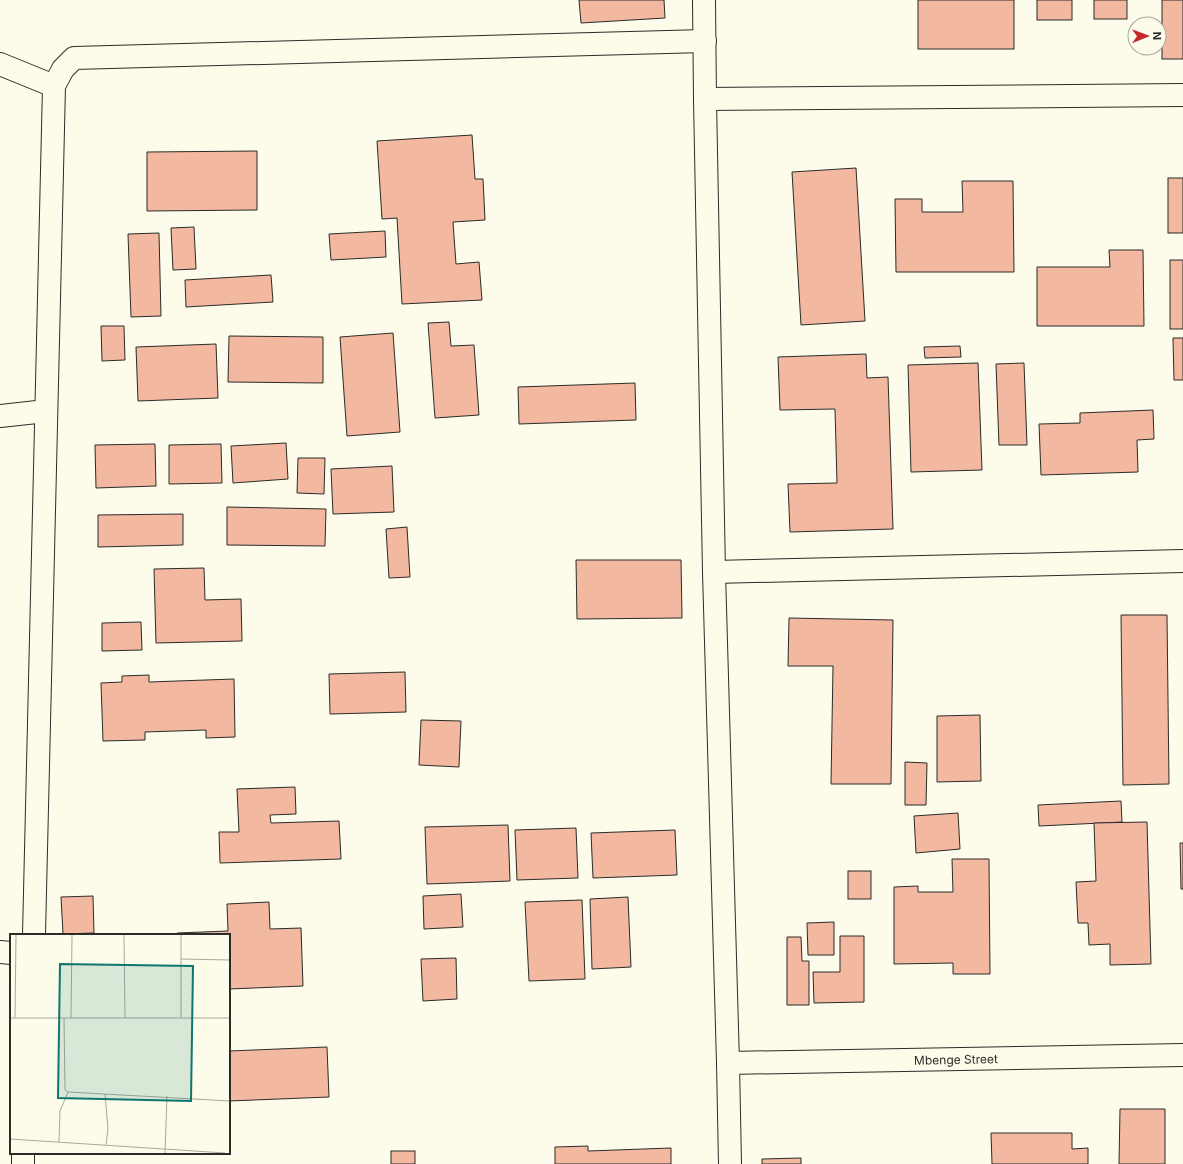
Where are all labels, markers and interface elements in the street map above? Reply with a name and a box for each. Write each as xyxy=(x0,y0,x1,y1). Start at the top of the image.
north arrow xyxy=(1127,16,1167,56)
text: N xyxy=(1150,32,1164,40)
inset map xyxy=(10,934,230,1154)
street label: Mbenge Street xyxy=(914,1051,998,1067)

